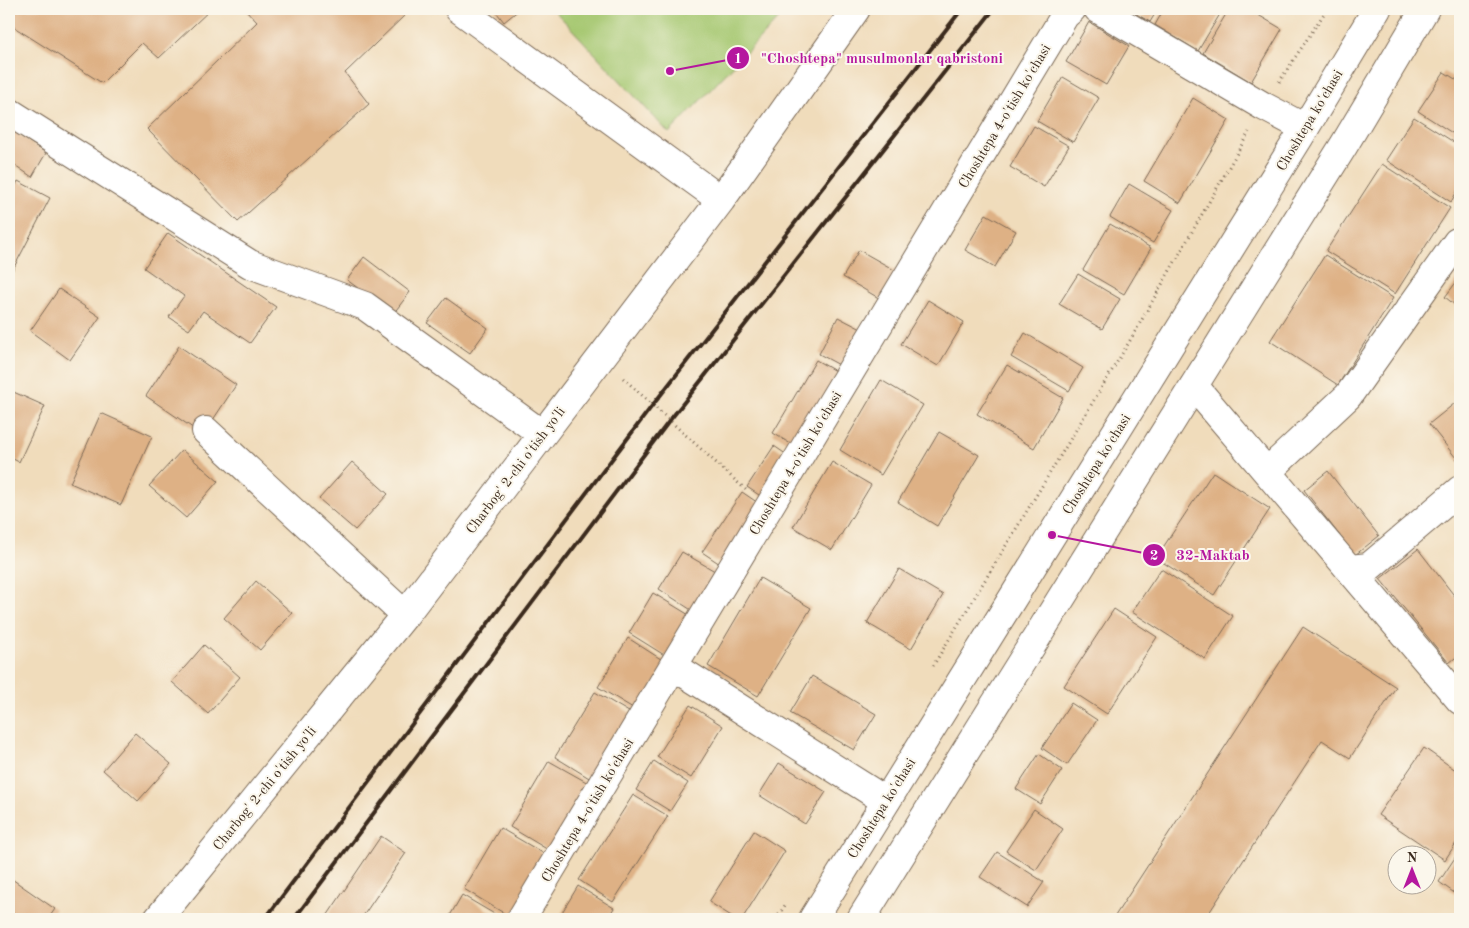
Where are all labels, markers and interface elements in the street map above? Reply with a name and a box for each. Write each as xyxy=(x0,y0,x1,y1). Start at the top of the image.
street label: Choshtepa 4-o'tish ko'chasi xyxy=(956,42,1053,191)
callout: "Choshtepa" musulmonlar qabristoni xyxy=(726,43,1013,73)
text: 1 xyxy=(734,52,742,67)
text: "Choshtepa" musulmonlar qabristoni xyxy=(761,52,1003,67)
street label: Choshtepa ko'chasi xyxy=(1274,67,1346,173)
street label: Choshtepa 4-o'tish ko'chasi xyxy=(747,389,844,538)
street label: Charbog' 2-chi o'tish yo'li xyxy=(464,405,568,537)
street label: Choshtepa ko'chasi xyxy=(1060,412,1133,517)
callout: 32-Maktab xyxy=(1141,540,1260,570)
text: 2 xyxy=(1150,549,1158,564)
text: 32-Maktab xyxy=(1176,549,1250,564)
street label: Charbog' 2-chi o'tish yo'li xyxy=(211,724,319,853)
street label: Choshtepa 4-o'tish ko'chasi xyxy=(539,736,636,885)
street label: Choshtepa ko'chasi xyxy=(845,756,918,861)
north arrow xyxy=(1386,846,1436,896)
text: N xyxy=(1407,851,1418,865)

